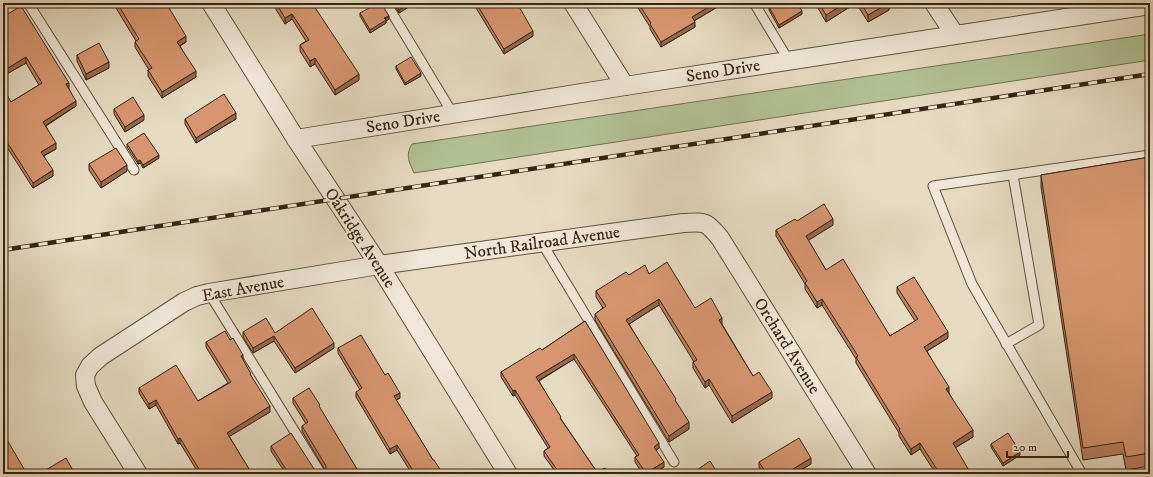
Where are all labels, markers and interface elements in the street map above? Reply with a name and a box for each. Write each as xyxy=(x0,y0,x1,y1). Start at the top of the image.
street label: Seno Drive xyxy=(684,54,762,88)
street label: Seno Drive xyxy=(364,105,442,139)
street label: Oakridge Avenue xyxy=(319,184,401,292)
street label: North Railroad Avenue xyxy=(463,221,621,265)
street label: East Avenue xyxy=(200,271,286,307)
street label: Orchard Avenue xyxy=(749,294,825,398)
scale bar xyxy=(1007,433,1068,459)
text: 20 m xyxy=(1013,440,1037,455)

